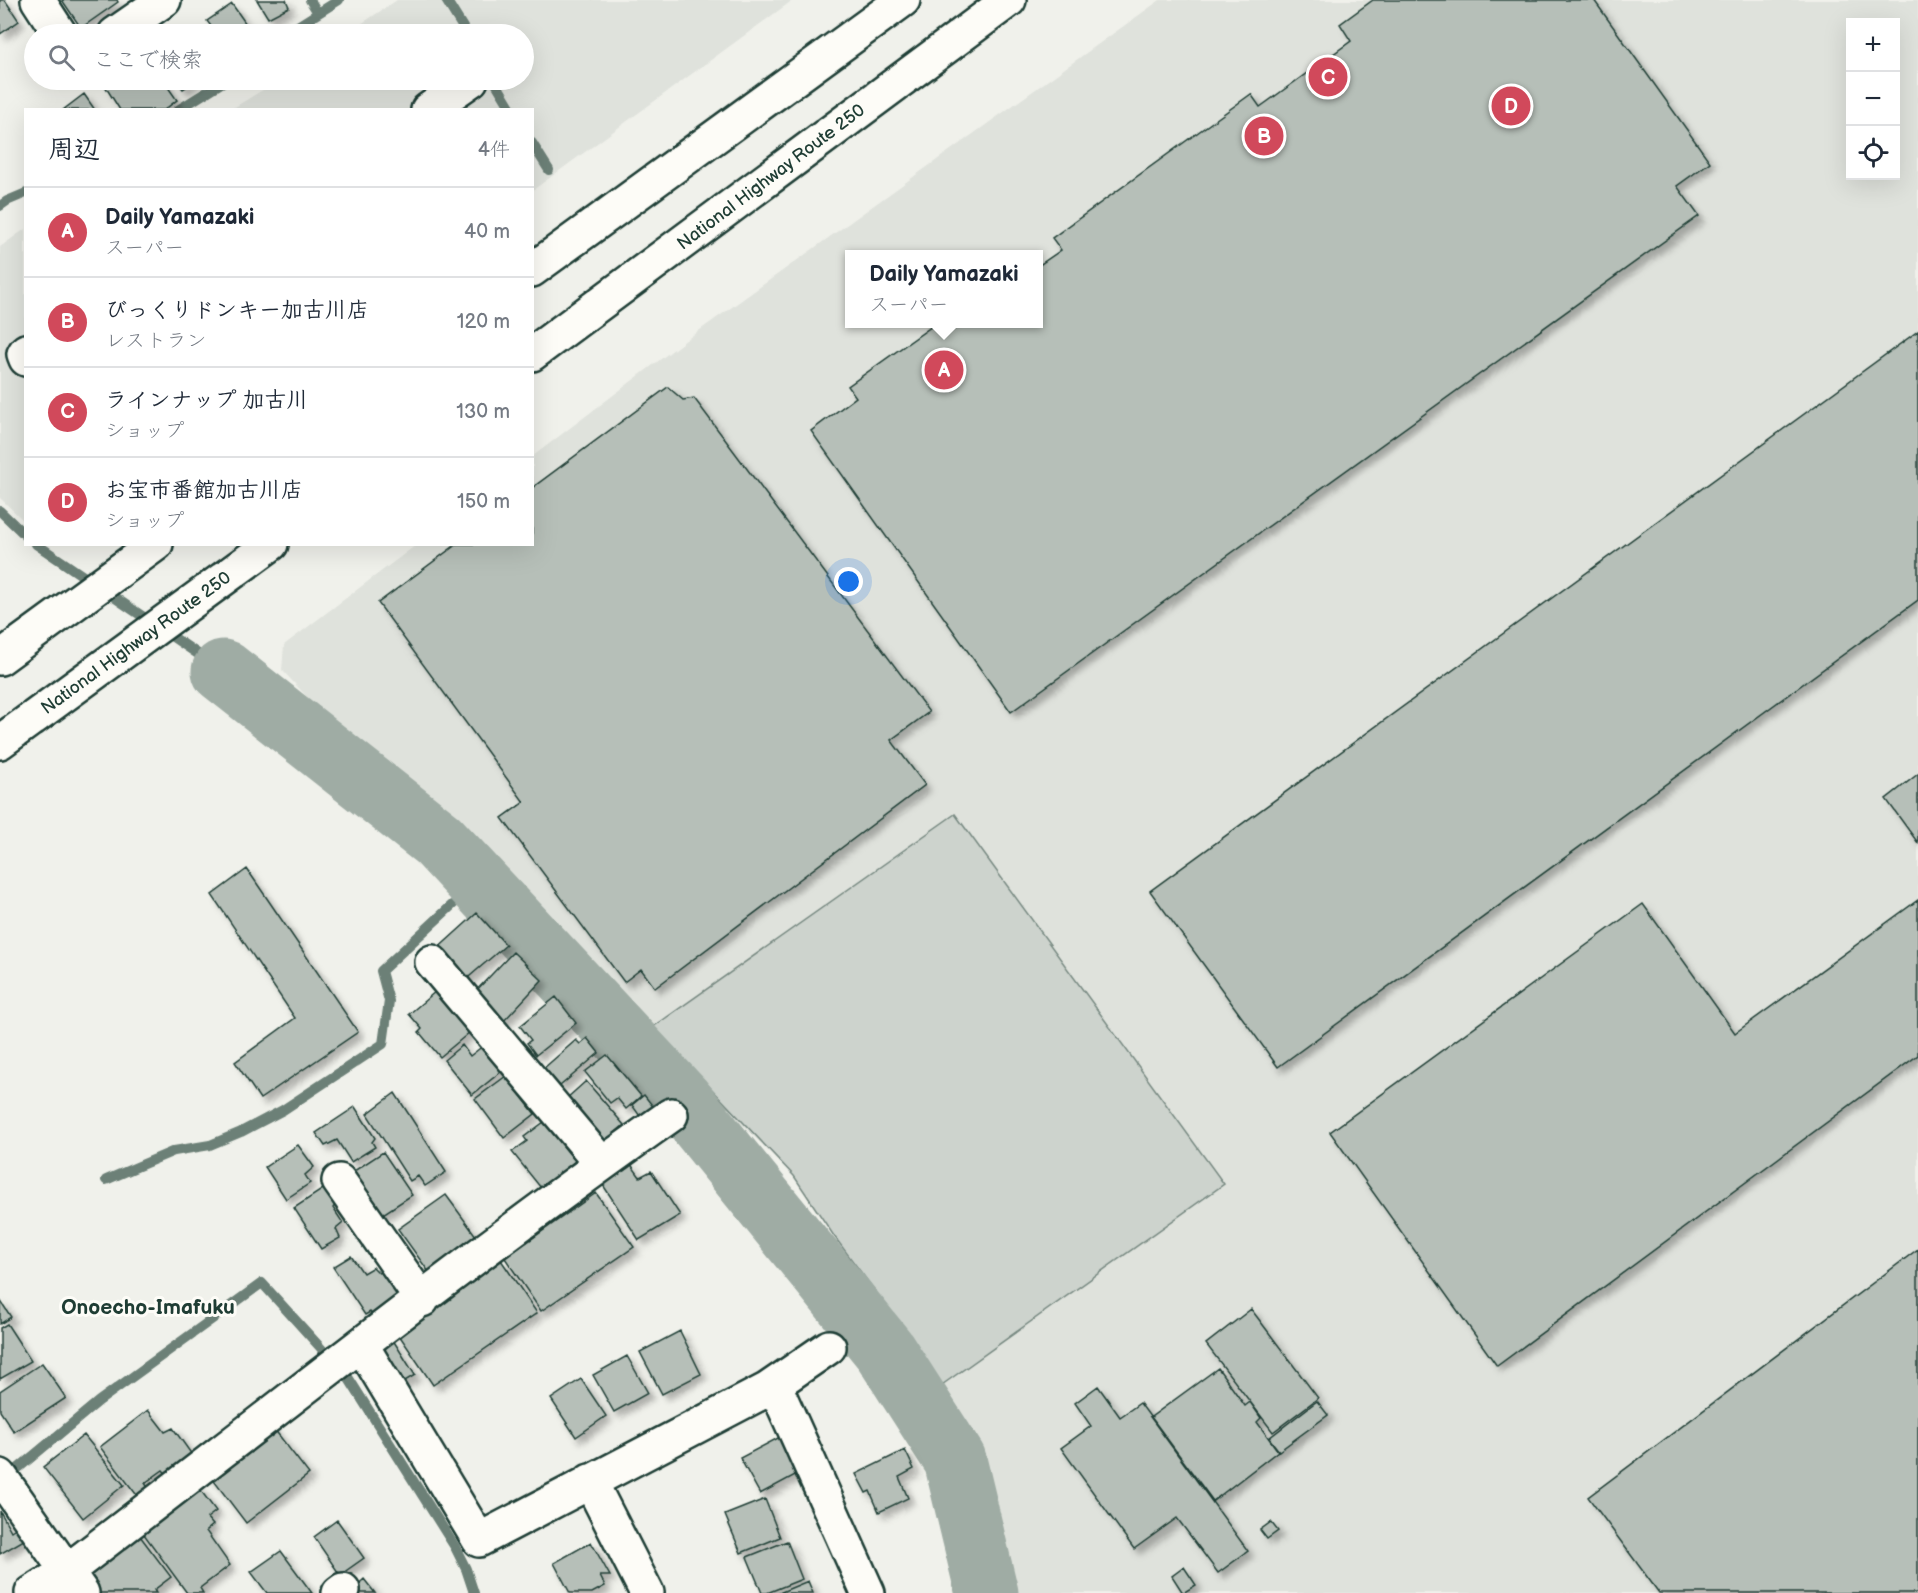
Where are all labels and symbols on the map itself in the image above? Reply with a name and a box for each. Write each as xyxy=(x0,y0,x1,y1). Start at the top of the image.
pin: C xyxy=(1308,54,1348,100)
pin: D xyxy=(1492,84,1530,128)
street label: National Highway Route 250 xyxy=(673,100,869,254)
pin: B xyxy=(1244,114,1284,158)
pin: A xyxy=(924,348,964,392)
street label: National Highway Route 250 xyxy=(37,567,235,719)
your location xyxy=(834,567,863,596)
district label: Onoecho-Imafuku xyxy=(61,1295,235,1320)

